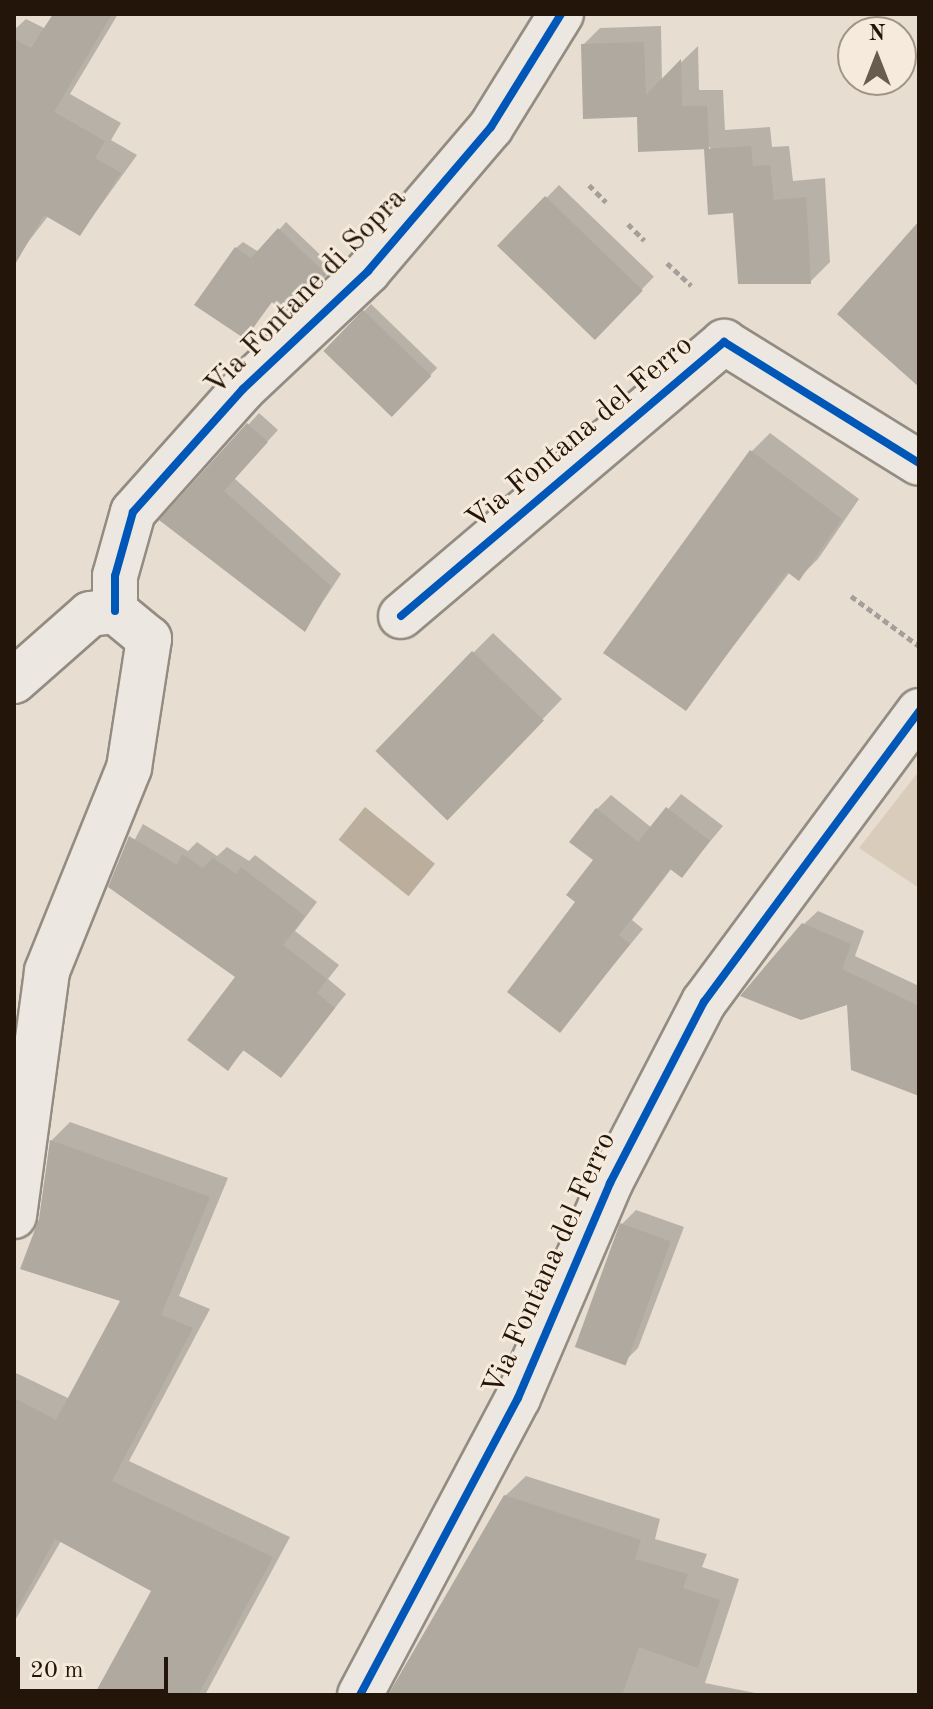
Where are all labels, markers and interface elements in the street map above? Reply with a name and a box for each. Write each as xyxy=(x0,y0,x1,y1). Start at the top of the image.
north arrow xyxy=(837,16,917,96)
text: N xyxy=(869,23,885,45)
street label: Via Fontane di Sopra xyxy=(198,181,414,403)
street label: Via Fontana del Ferro xyxy=(459,328,701,538)
street label: Via Fontana del Ferro xyxy=(476,1127,624,1401)
scale bar xyxy=(20,1641,172,1691)
text: 20 m xyxy=(30,1659,84,1683)

